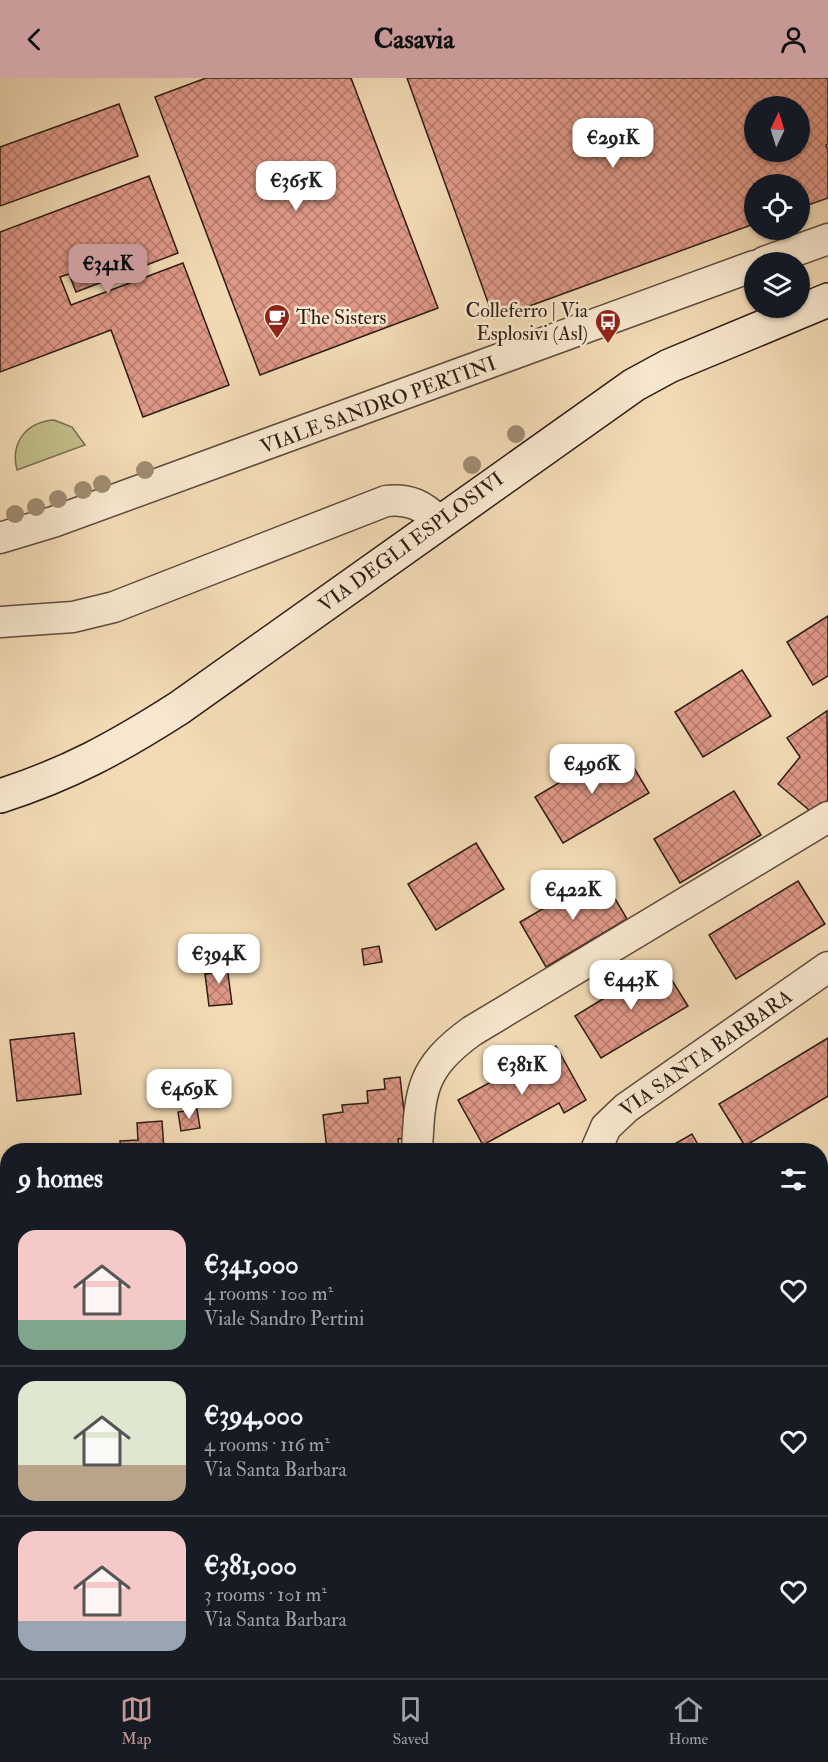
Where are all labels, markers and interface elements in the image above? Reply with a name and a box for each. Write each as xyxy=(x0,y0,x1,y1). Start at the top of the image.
icon: back xyxy=(18,23,51,56)
text: Casavia xyxy=(374,23,454,56)
icon: person xyxy=(777,23,810,56)
north arrow xyxy=(744,96,810,162)
map controls xyxy=(744,96,810,318)
pin: €291K xyxy=(571,118,655,169)
text: €291K xyxy=(586,125,640,150)
pin: €365K xyxy=(254,161,338,212)
text: €365K xyxy=(270,168,322,193)
button: locate xyxy=(744,174,810,240)
pin: €341K xyxy=(66,244,150,295)
text: €341K xyxy=(82,251,134,276)
button: layers xyxy=(744,252,810,318)
place label: Colleferro | Via Esplosivi (Asl) xyxy=(466,298,589,347)
cafe icon: The Sisters xyxy=(262,302,292,340)
place label: The Sisters xyxy=(296,305,386,330)
bus stop icon: Colleferro | Via Esplosivi (Asl) xyxy=(593,307,623,345)
street label: VIALE SANDRO PERTINI xyxy=(257,351,499,459)
street label: VIA DEGLI ESPLOSIVI xyxy=(314,467,508,617)
pin: €496K xyxy=(550,744,634,795)
text: €496K xyxy=(564,751,620,776)
pin: €422K xyxy=(531,870,615,921)
text: €422K xyxy=(545,877,601,902)
pin: €394K xyxy=(177,934,261,985)
text: €394K xyxy=(192,941,246,966)
pin: €443K xyxy=(589,960,673,1011)
text: €443K xyxy=(604,967,658,992)
street label: VIA SANTA BARBARA xyxy=(615,984,797,1122)
pin: €381K xyxy=(480,1045,564,1096)
text: €381K xyxy=(497,1052,547,1077)
pin: €469K xyxy=(147,1069,231,1120)
text: €469K xyxy=(161,1076,217,1101)
text: 9 homes xyxy=(18,1163,103,1195)
icon: filters xyxy=(777,1163,810,1196)
text: €341,000 xyxy=(204,1249,299,1281)
icon: home xyxy=(66,1254,138,1326)
icon: heart xyxy=(777,1274,810,1307)
text: 4 rooms · 100 m² xyxy=(204,1281,333,1306)
text: Viale Sandro Pertini xyxy=(204,1306,364,1331)
text: €394,000 xyxy=(204,1400,303,1432)
icon: home xyxy=(66,1405,138,1477)
icon: heart xyxy=(777,1425,810,1458)
text: 4 rooms · 116 m² xyxy=(204,1432,330,1457)
text: Via Santa Barbara xyxy=(204,1457,347,1482)
text: €381,000 xyxy=(204,1550,297,1582)
icon: home xyxy=(66,1555,138,1627)
icon: heart xyxy=(777,1575,810,1608)
text: 3 rooms · 101 m² xyxy=(204,1582,327,1607)
text: Via Santa Barbara xyxy=(204,1607,347,1632)
tab: Map xyxy=(120,1693,153,1749)
tab: Saved xyxy=(392,1693,429,1749)
tab: Home xyxy=(669,1693,708,1749)

